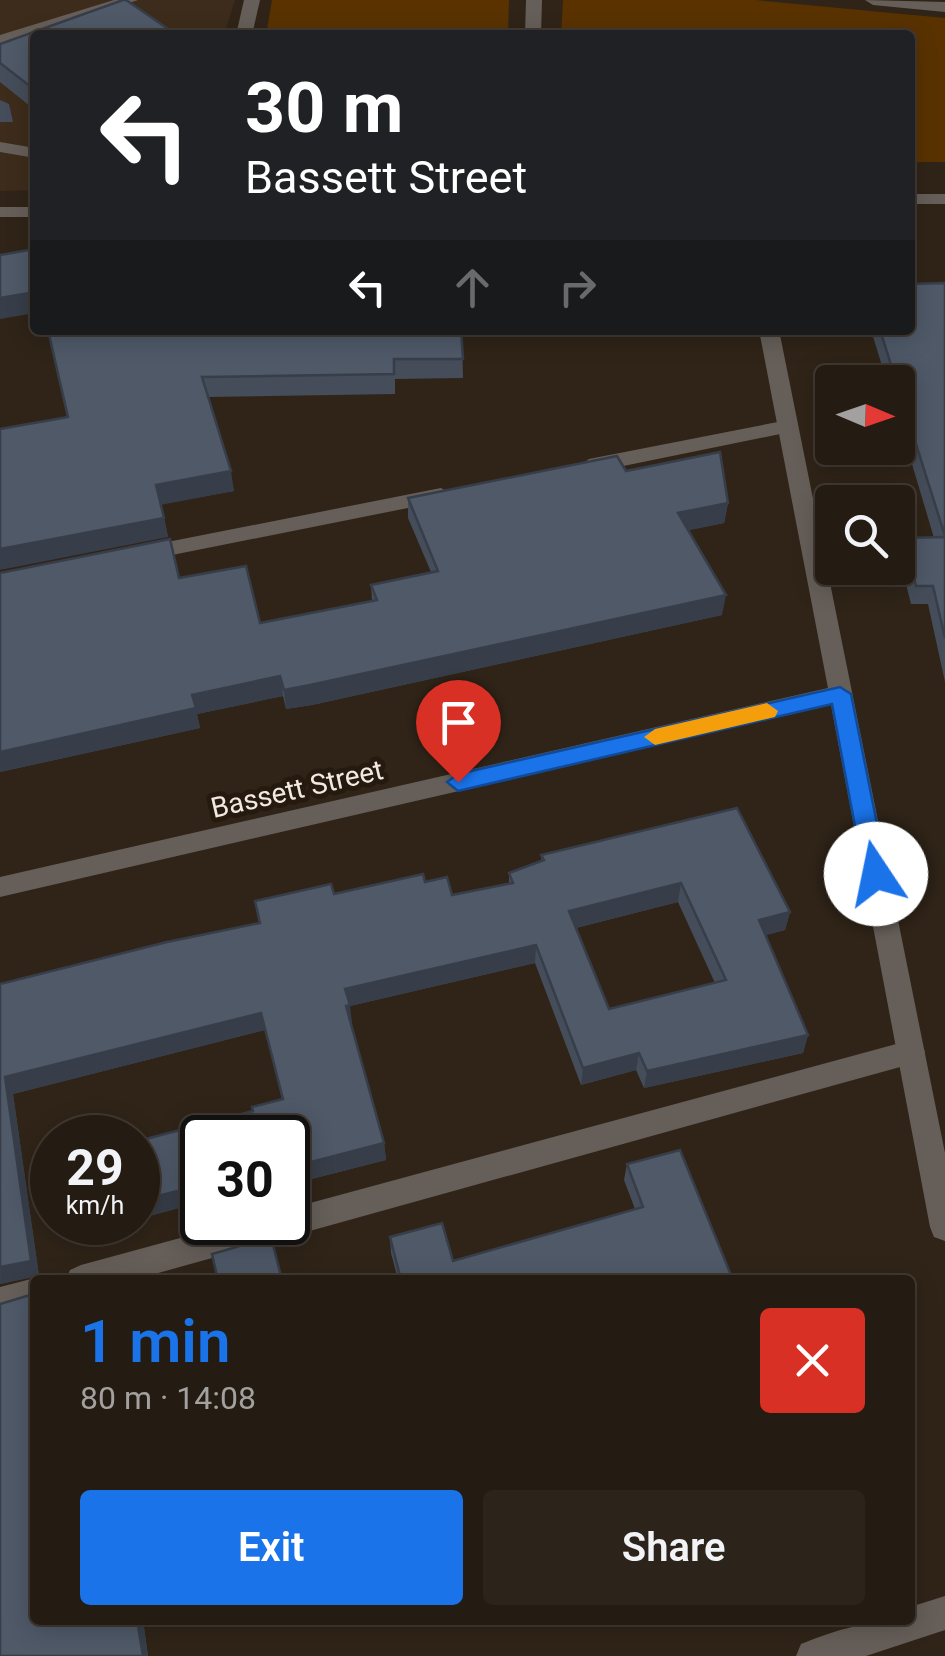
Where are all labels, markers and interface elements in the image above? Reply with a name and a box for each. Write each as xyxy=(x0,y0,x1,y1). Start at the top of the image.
text: 30 m xyxy=(245,67,403,149)
icon: left xyxy=(80,70,210,200)
text: Bassett Street xyxy=(245,151,527,204)
icon: left xyxy=(340,260,395,315)
icon: ahead xyxy=(445,260,500,315)
icon: right xyxy=(550,260,605,315)
north arrow xyxy=(815,365,915,465)
map controls xyxy=(815,365,915,585)
button: search xyxy=(815,485,915,585)
pin xyxy=(416,680,501,783)
icon: arrive xyxy=(431,695,486,750)
street label: Bassett Street xyxy=(208,753,386,825)
position arrow xyxy=(824,822,928,926)
speed limit sign: 30 xyxy=(180,1115,310,1245)
text: 29 xyxy=(66,1139,124,1197)
text: km/h xyxy=(66,1191,124,1220)
text: 1 min xyxy=(80,1306,230,1377)
button: close xyxy=(760,1308,865,1413)
text: 80 m · 14:08 xyxy=(80,1379,256,1417)
button: Exit xyxy=(80,1490,463,1605)
button: Share xyxy=(483,1490,865,1605)

